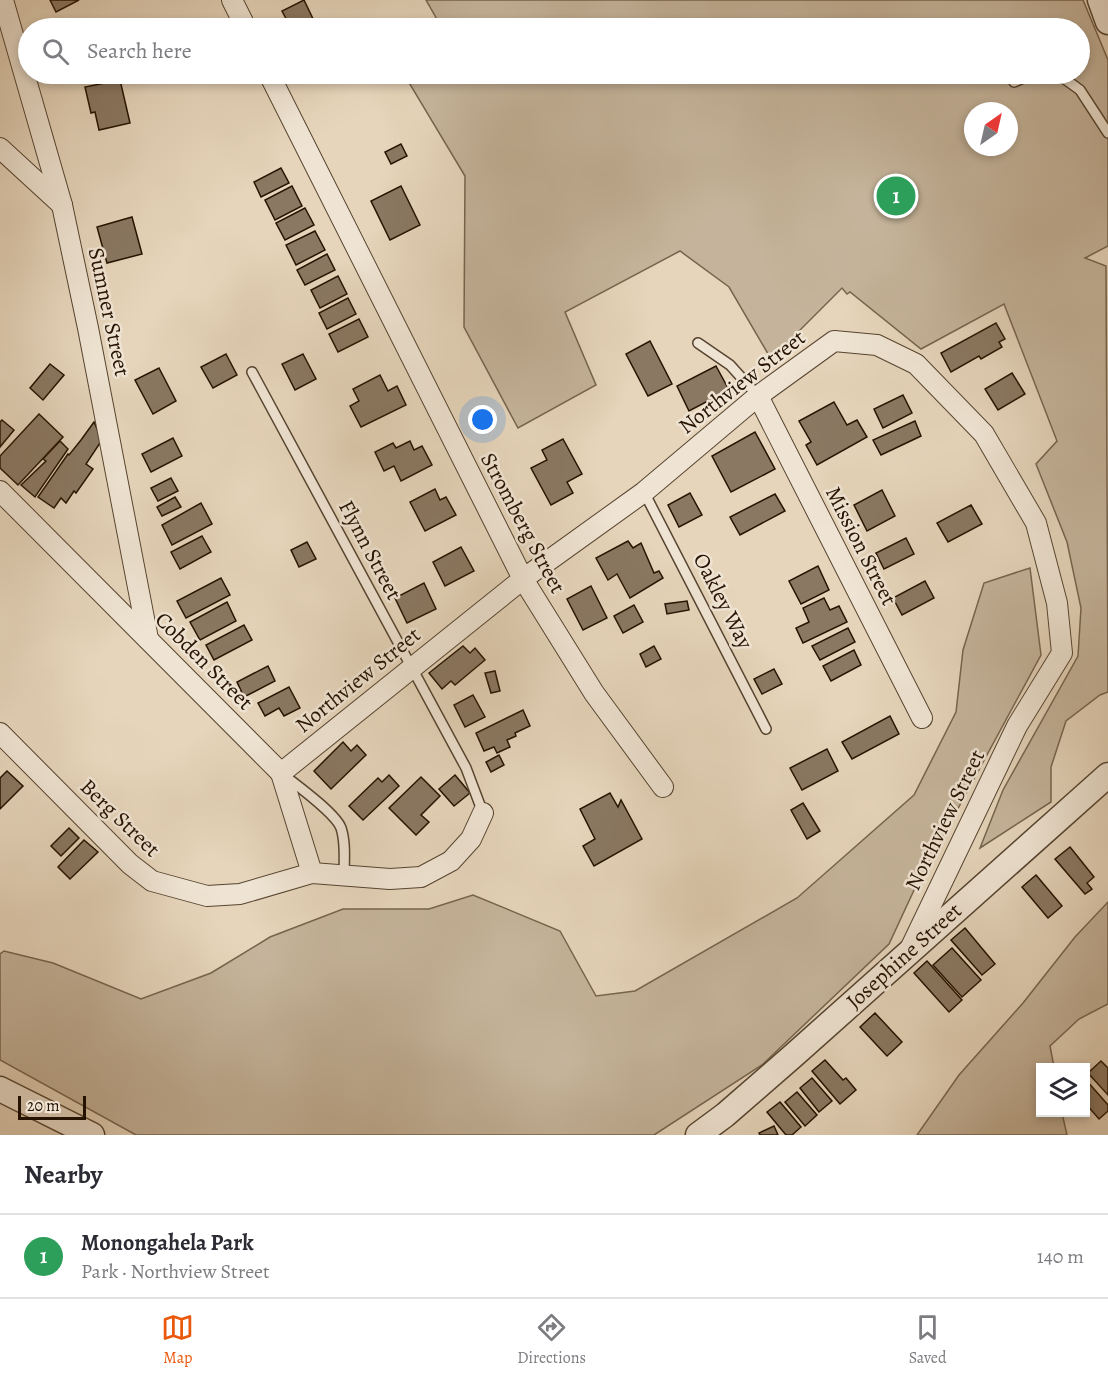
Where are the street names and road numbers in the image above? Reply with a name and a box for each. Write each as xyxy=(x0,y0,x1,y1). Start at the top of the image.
street label: Sumner Street xyxy=(81,245,137,379)
street label: Northview Street xyxy=(672,323,812,441)
street label: Stromberg Street xyxy=(473,447,573,599)
street label: Mission Street xyxy=(818,481,904,611)
street label: Flynn Street xyxy=(331,495,409,605)
street label: Oakley Way xyxy=(686,548,760,654)
street label: Cobden Street xyxy=(148,605,260,717)
street label: Northview Street xyxy=(289,620,427,740)
street label: Northview Street xyxy=(898,745,992,895)
street label: Berg Street xyxy=(73,772,167,864)
street label: Josephine Street xyxy=(840,896,968,1016)

